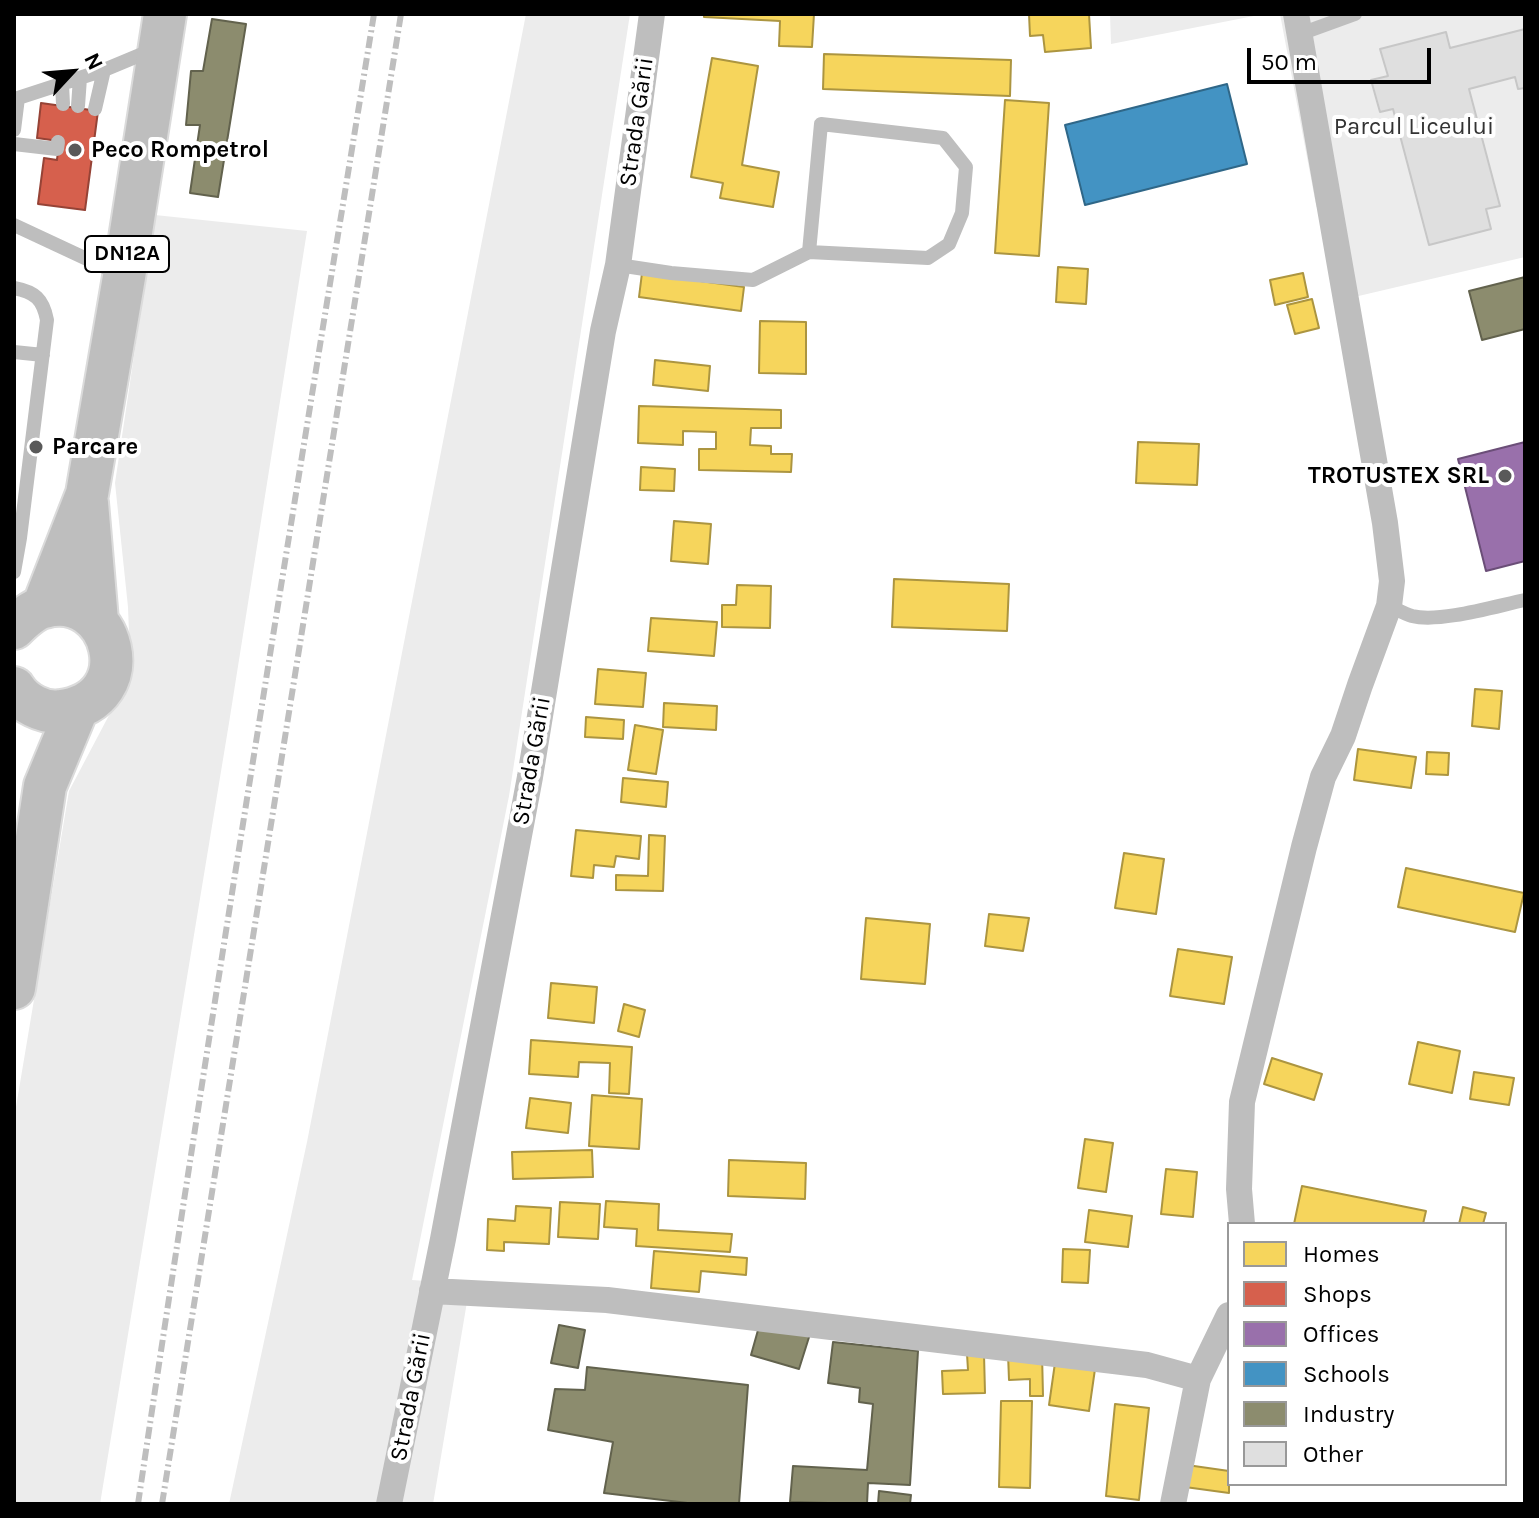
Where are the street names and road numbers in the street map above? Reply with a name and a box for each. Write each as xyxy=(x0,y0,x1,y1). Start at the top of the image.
street label: Strada Gării xyxy=(614,56,660,188)
road number: DN12A xyxy=(85,236,169,272)
street label: Strada Gării xyxy=(507,694,557,828)
street label: Strada Gării xyxy=(384,1330,438,1464)

